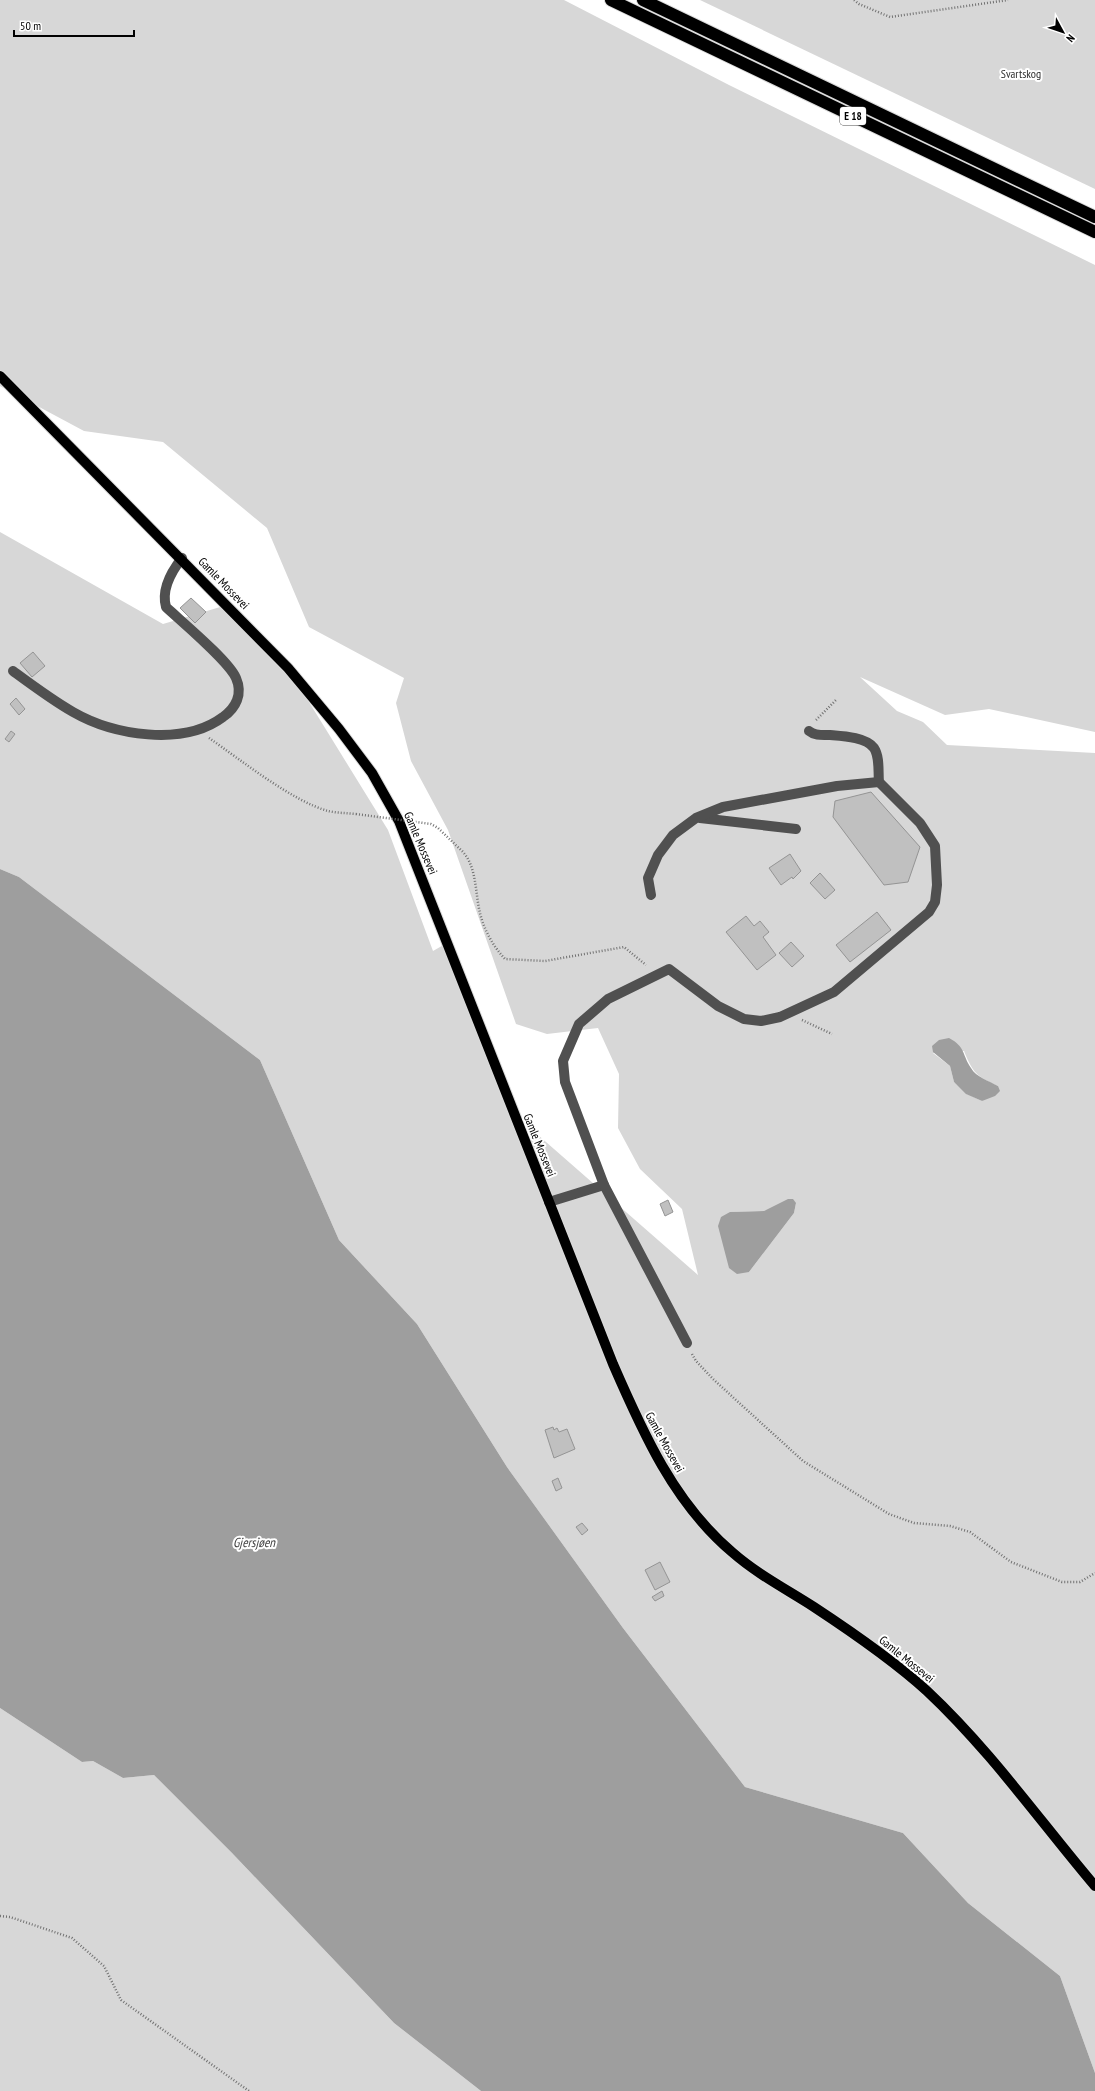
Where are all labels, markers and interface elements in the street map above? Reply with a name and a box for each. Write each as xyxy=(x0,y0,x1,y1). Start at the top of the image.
scale bar xyxy=(14,12,134,38)
north arrow xyxy=(1043,12,1083,52)
text: 50 m xyxy=(20,18,41,33)
text: N xyxy=(1063,32,1078,45)
park label: Svartskog xyxy=(1001,66,1041,81)
road number: E 18 xyxy=(840,107,866,125)
street label: Gamle Mossevei xyxy=(195,554,253,612)
street label: Gamle Mossevei xyxy=(401,809,441,877)
street label: Gamle Mossevei xyxy=(521,1111,559,1179)
street label: Gamle Mossevei xyxy=(642,1409,688,1475)
water label: Gjersjøen xyxy=(233,1534,276,1551)
street label: Gamle Mossevei xyxy=(876,1632,938,1686)

